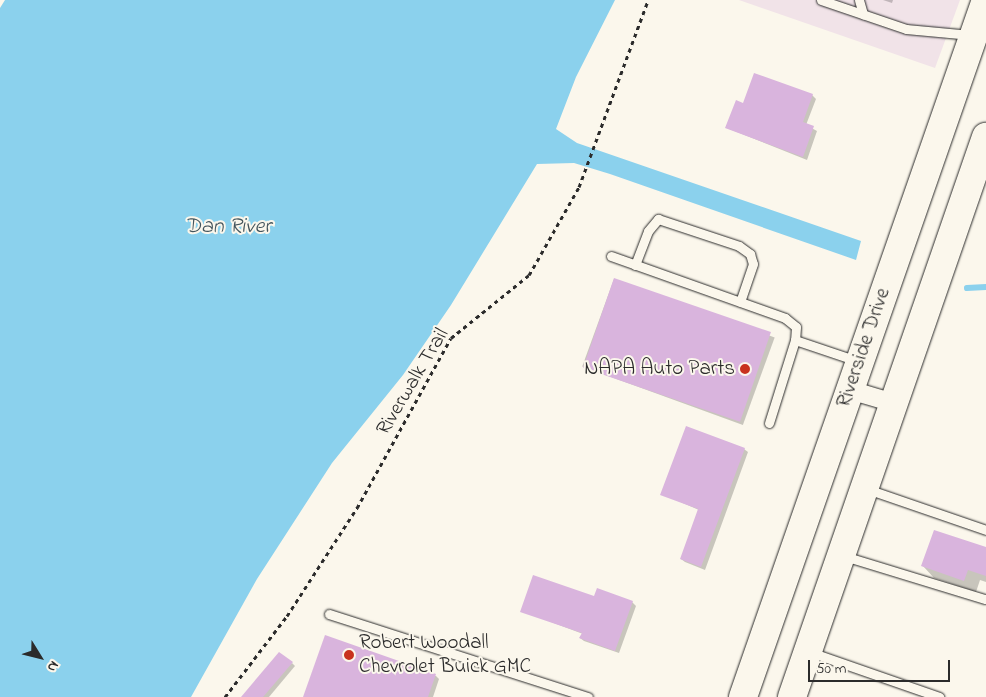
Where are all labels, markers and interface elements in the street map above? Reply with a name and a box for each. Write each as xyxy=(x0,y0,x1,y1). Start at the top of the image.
water label: Dan River xyxy=(185,215,271,241)
street label: Riverside Drive xyxy=(832,285,896,411)
street label: Riverwalk Trail xyxy=(371,324,455,440)
place label: NAPA Auto Parts xyxy=(584,356,735,382)
marker: NAPA Auto Parts xyxy=(739,363,751,375)
place label: Robert Woodall Chevrolet Buick GMC xyxy=(359,630,531,680)
north arrow xyxy=(15,632,65,682)
marker: Robert Woodall Chevrolet Buick GMC xyxy=(343,649,355,661)
scale bar xyxy=(811,650,954,682)
text: N xyxy=(41,656,64,676)
text: 50 m xyxy=(816,658,846,680)

